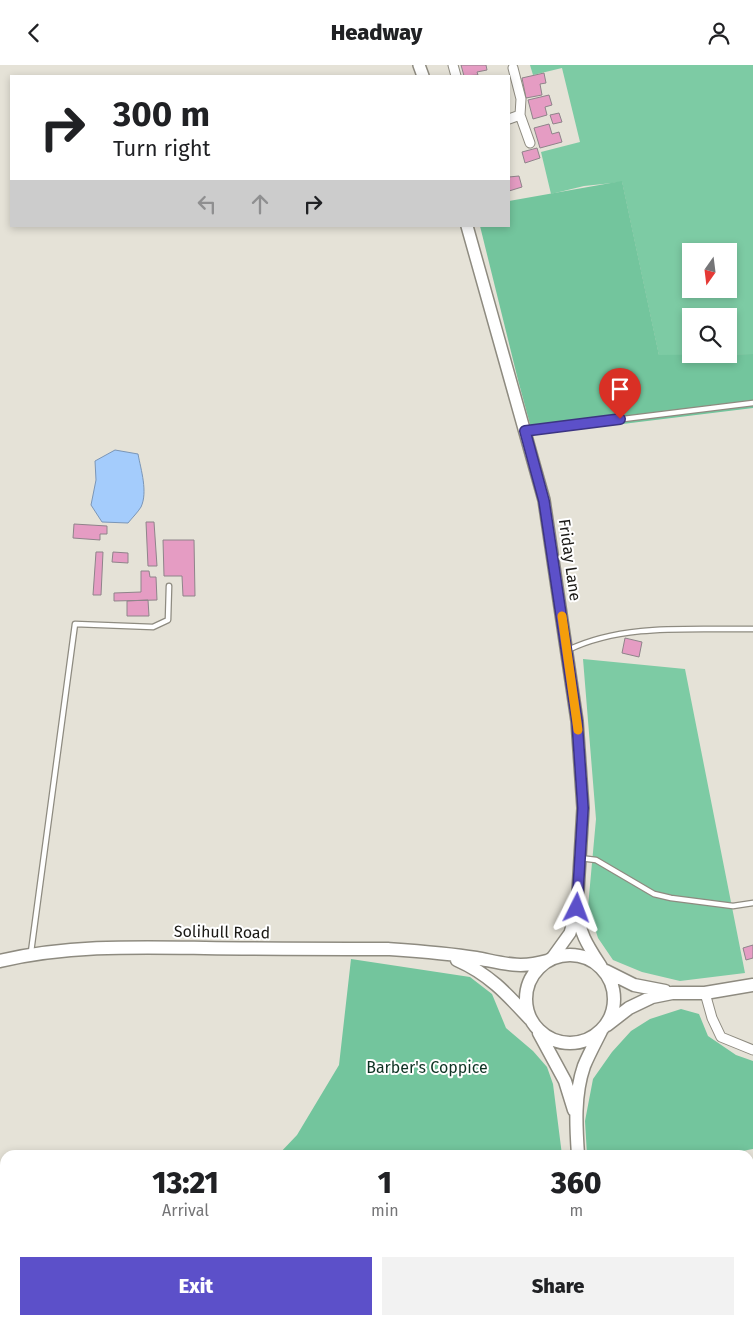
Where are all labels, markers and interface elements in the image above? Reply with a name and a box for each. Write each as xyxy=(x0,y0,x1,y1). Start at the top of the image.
icon: back xyxy=(20,19,48,47)
text: Headway xyxy=(331,19,422,46)
icon: person xyxy=(705,19,733,47)
text: 300 m xyxy=(113,93,210,135)
icon: right xyxy=(30,95,95,160)
text: Turn right xyxy=(113,135,210,162)
icon: left xyxy=(193,190,221,218)
icon: ahead xyxy=(246,190,274,218)
icon: right xyxy=(299,190,327,218)
north arrow xyxy=(682,243,738,297)
map controls xyxy=(682,243,737,363)
button: search xyxy=(682,308,737,363)
pin xyxy=(599,368,641,419)
icon: arrive xyxy=(606,375,634,403)
street label: Friday Lane xyxy=(555,518,585,602)
position arrow xyxy=(550,881,602,933)
street label: Solihull Road xyxy=(174,922,270,942)
park label: Barber's Coppice xyxy=(366,1058,488,1077)
text: 13:21 xyxy=(152,1165,219,1201)
text: 1 xyxy=(378,1165,392,1201)
text: 360 xyxy=(551,1165,602,1201)
text: Arrival xyxy=(162,1201,209,1220)
text: min xyxy=(371,1201,399,1220)
text: m xyxy=(569,1201,583,1220)
button: Exit xyxy=(20,1257,372,1315)
button: Share xyxy=(382,1257,734,1315)

